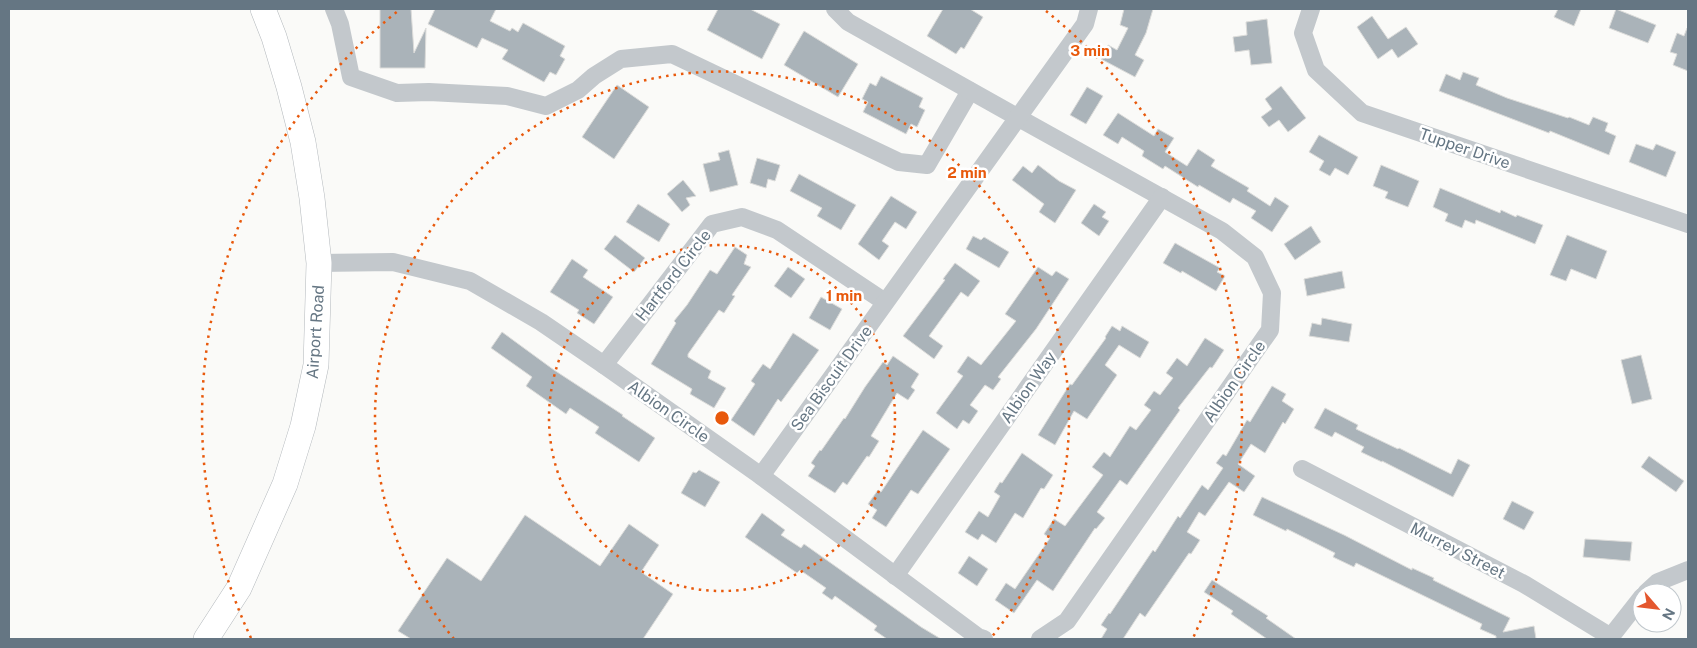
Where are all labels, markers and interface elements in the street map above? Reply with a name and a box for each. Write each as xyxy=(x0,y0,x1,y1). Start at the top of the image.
text: 3 min xyxy=(1070,42,1110,59)
street label: Tupper Drive xyxy=(1417,124,1513,173)
text: 2 min xyxy=(947,164,987,181)
street label: Hartford Circle xyxy=(632,226,715,325)
street label: Airport Road xyxy=(303,284,328,380)
text: 1 min xyxy=(826,287,862,304)
street label: Sea Biscuit Drive xyxy=(787,322,876,435)
street label: Albion Circle xyxy=(1199,337,1269,426)
street label: Albion Way xyxy=(997,347,1060,427)
street label: Albion Circle xyxy=(624,376,713,446)
centre of rings xyxy=(713,409,731,427)
street label: Murrey Street xyxy=(1407,518,1508,583)
north arrow xyxy=(1632,583,1682,633)
text: N xyxy=(1659,606,1678,623)

